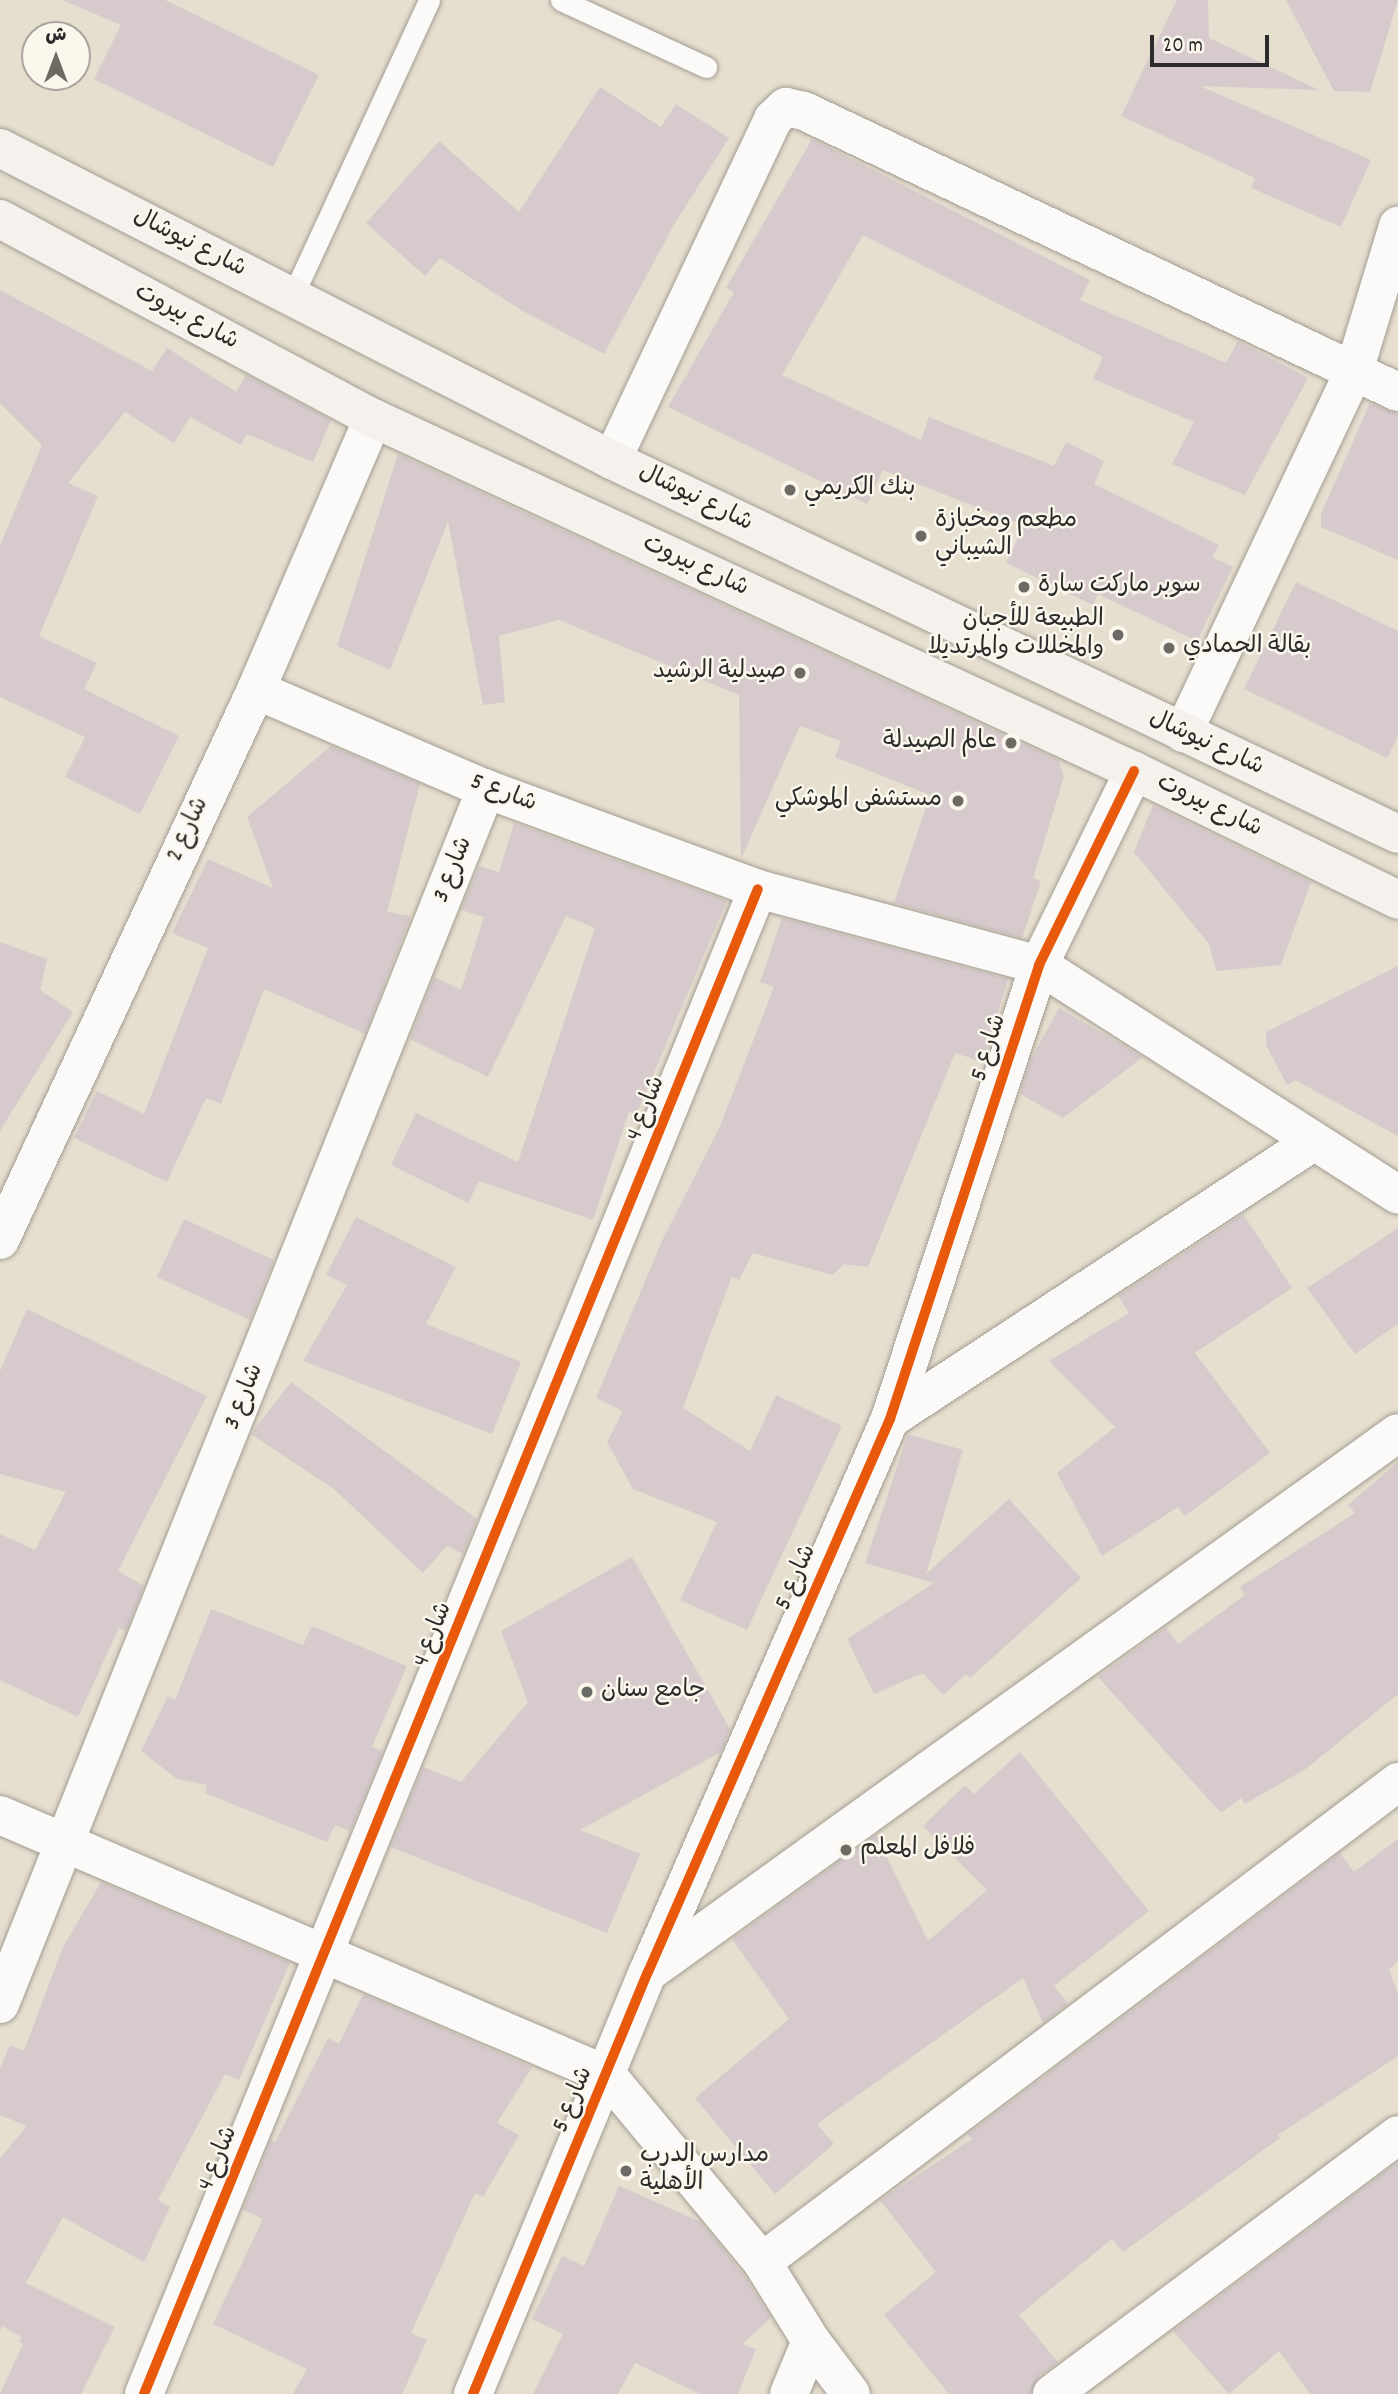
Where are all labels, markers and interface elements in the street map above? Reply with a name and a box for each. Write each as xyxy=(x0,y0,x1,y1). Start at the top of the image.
north arrow xyxy=(21,21,91,91)
scale bar xyxy=(1153,21,1272,65)
text: ش xyxy=(46,23,66,50)
text: 20 m xyxy=(1163,32,1203,62)
street label: شارع نيوشال xyxy=(128,203,250,285)
street label: شارع بيروت xyxy=(129,279,243,357)
street label: شارع نيوشال xyxy=(633,459,757,539)
place label: بنك الكريمي xyxy=(804,476,915,504)
marker: بنك الكريمي xyxy=(782,482,798,498)
place label: مطعم ومخبازة الشيباني xyxy=(935,508,1077,564)
marker: مطعم ومخبازة الشيباني xyxy=(913,528,929,544)
street label: شارع بيروت xyxy=(637,530,753,604)
place label: سوبر ماركت سارة xyxy=(1038,573,1201,601)
marker: سوبر ماركت سارة xyxy=(1016,579,1032,595)
place label: الطبيعة للأجبان والمخللات والمرتديلا xyxy=(928,607,1104,663)
marker: الطبيعة للأجبان والمخللات والمرتديلا xyxy=(1110,627,1126,643)
place label: بقالة الحمادي xyxy=(1183,634,1311,662)
marker: بقالة الحمادي xyxy=(1161,640,1177,656)
place label: صيدلية الرشيد xyxy=(653,659,786,687)
marker: صيدلية الرشيد xyxy=(792,665,808,681)
street label: شارع نيوشال xyxy=(1144,705,1268,783)
place label: عالم الصيدلة xyxy=(883,729,997,757)
marker: عالم الصيدلة xyxy=(1003,735,1019,751)
street label: شارع 5 xyxy=(466,768,540,820)
street label: شارع بيروت xyxy=(1152,769,1266,845)
place label: مستشفى الموشكي xyxy=(775,787,942,815)
marker: مستشفى الموشكي xyxy=(948,791,968,811)
street label: شارع 2 xyxy=(162,793,216,867)
street label: شارع 3 xyxy=(428,833,480,907)
street label: شارع 5 xyxy=(966,1011,1014,1085)
street label: شارع 4 xyxy=(621,1072,673,1146)
street label: شارع 3 xyxy=(219,1360,271,1434)
street label: شارع 5 xyxy=(770,1541,824,1615)
street label: شارع 4 xyxy=(408,1598,460,1672)
place label: جامع سنان xyxy=(601,1678,705,1706)
marker: جامع سنان xyxy=(579,1684,595,1700)
place label: فلافل المعلم xyxy=(860,1836,975,1864)
marker: فلافل المعلم xyxy=(838,1842,854,1858)
street label: شارع 5 xyxy=(547,2063,601,2137)
street label: شارع 4 xyxy=(193,2122,245,2196)
place label: مدارس الدرب الأهلية xyxy=(640,2143,769,2199)
marker: مدارس الدرب الأهلية xyxy=(618,2163,634,2179)

